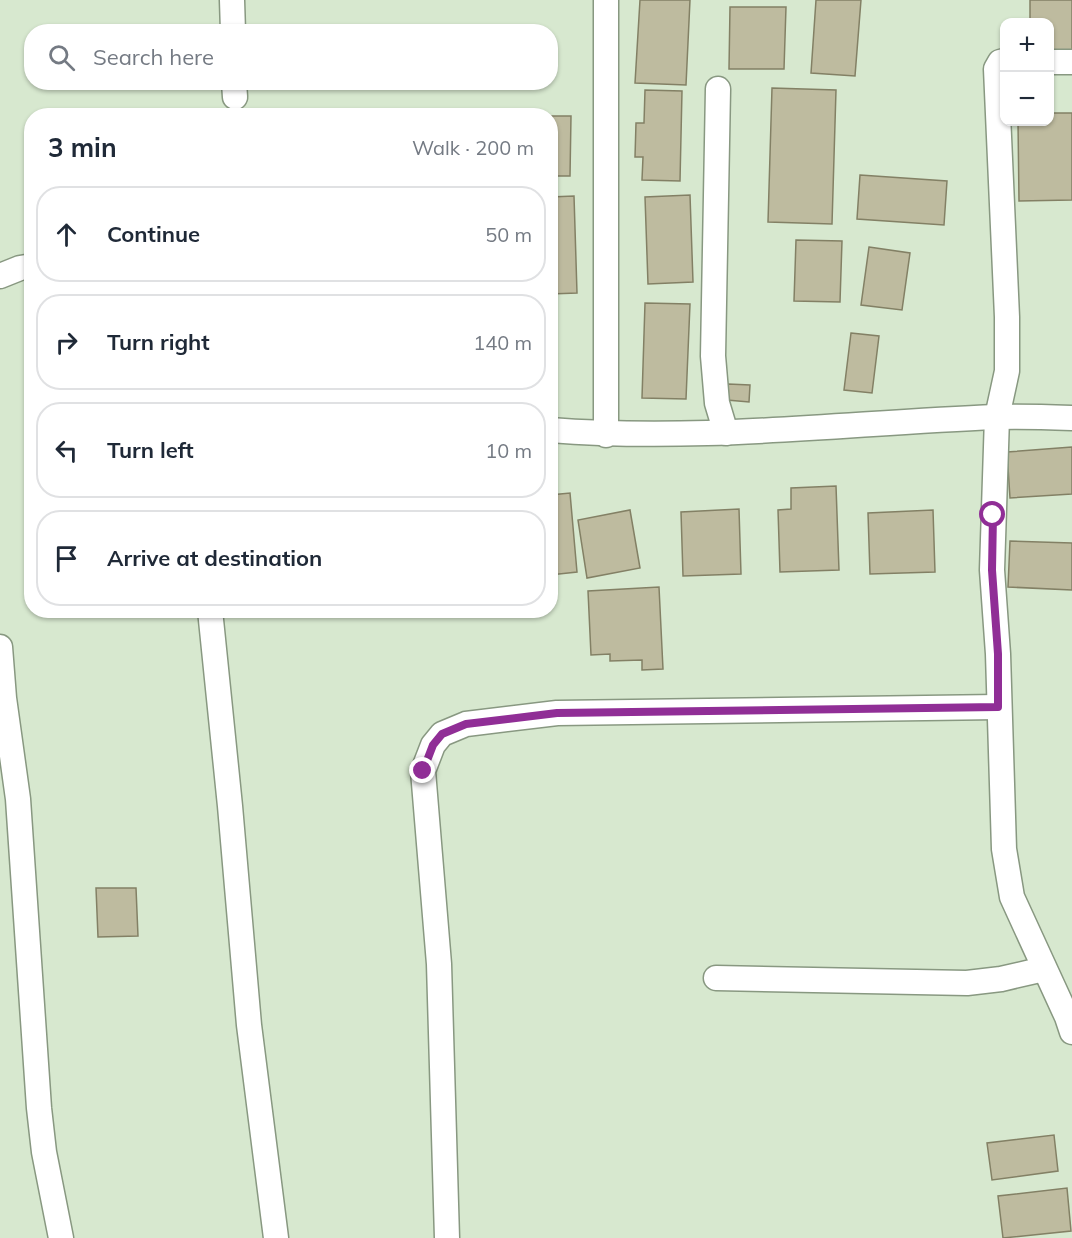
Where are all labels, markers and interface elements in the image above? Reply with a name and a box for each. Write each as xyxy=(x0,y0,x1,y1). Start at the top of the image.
map controls xyxy=(1000,18,1054,126)
button: + xyxy=(1000,18,1054,72)
search box xyxy=(24,24,558,90)
icon: search xyxy=(45,41,78,74)
text: Search here xyxy=(93,43,214,71)
button: − xyxy=(1000,72,1054,126)
text: 3 min xyxy=(48,131,117,164)
text: Walk · 200 m xyxy=(412,135,534,160)
icon: ahead xyxy=(50,218,83,251)
text: Continue xyxy=(107,220,200,248)
text: 50 m xyxy=(485,222,532,247)
icon: right xyxy=(50,326,83,359)
text: Turn right xyxy=(107,328,210,356)
text: 140 m xyxy=(473,330,532,355)
icon: left xyxy=(50,434,83,467)
text: Turn left xyxy=(107,436,194,464)
text: 10 m xyxy=(485,438,532,463)
route start xyxy=(979,501,1005,527)
icon: arrive xyxy=(50,542,83,575)
text: Arrive at destination xyxy=(107,544,322,572)
route end xyxy=(409,757,435,783)

